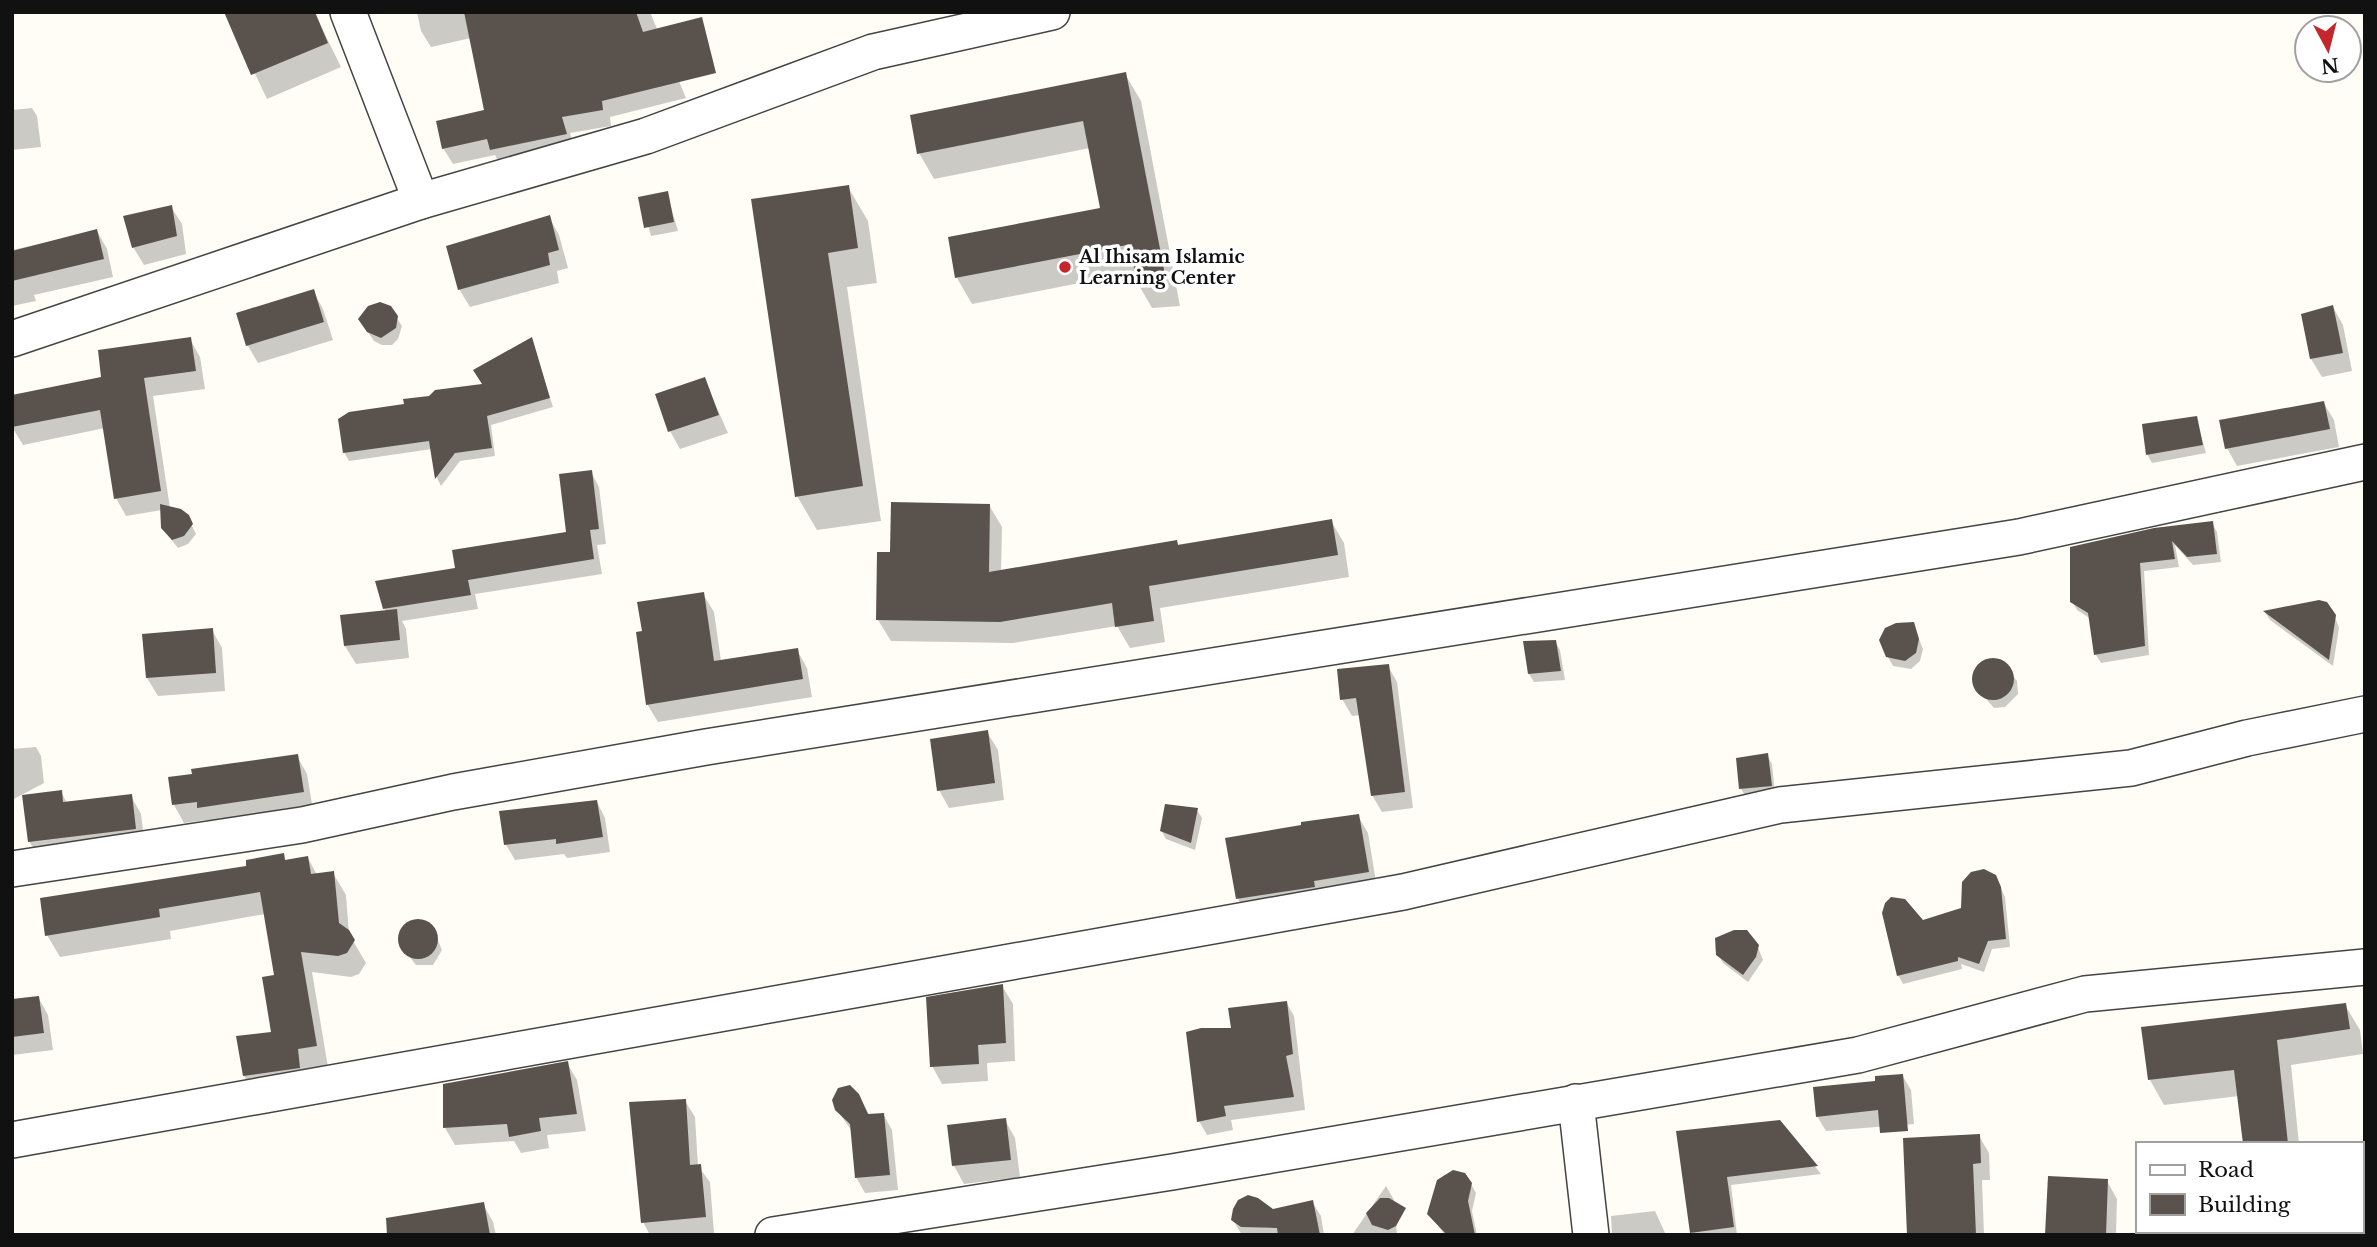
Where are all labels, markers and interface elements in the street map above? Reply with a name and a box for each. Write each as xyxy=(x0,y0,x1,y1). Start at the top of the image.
north arrow xyxy=(2293,14,2363,84)
text: N xyxy=(2320,53,2340,78)
place label: Al Ihisam Islamic Learning Center xyxy=(1078,246,1245,289)
marker: Al Ihisam Islamic Learning Center xyxy=(1057,259,1073,275)
legend xyxy=(2136,1142,2363,1233)
text: Road xyxy=(2198,1157,2254,1183)
text: Building xyxy=(2198,1192,2291,1218)

